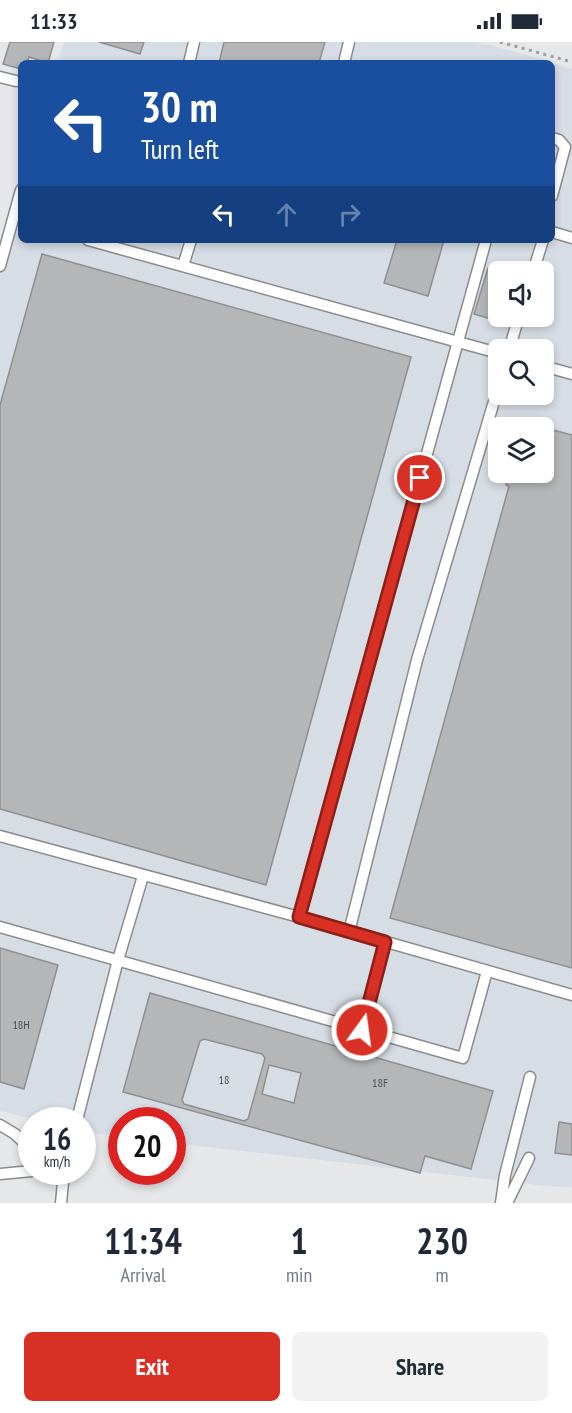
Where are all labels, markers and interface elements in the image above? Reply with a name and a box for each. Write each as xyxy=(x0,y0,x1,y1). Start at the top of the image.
text: 11:33 xyxy=(30,7,78,35)
text: 30 m xyxy=(141,79,218,134)
icon: left xyxy=(42,84,120,162)
text: Turn left xyxy=(141,132,219,166)
icon: left xyxy=(207,198,240,231)
icon: ahead xyxy=(270,198,303,231)
icon: right xyxy=(333,198,366,231)
map controls xyxy=(488,261,554,483)
button: sound xyxy=(488,261,554,327)
button: search xyxy=(488,339,554,405)
button: layers xyxy=(488,417,554,483)
pin xyxy=(394,452,445,503)
icon: arrive xyxy=(403,461,436,494)
position arrow xyxy=(330,998,394,1062)
house number: 18H xyxy=(12,1017,30,1032)
house number: 18 xyxy=(219,1072,229,1087)
house number: 18F xyxy=(372,1075,388,1090)
speed limit sign: 20 xyxy=(108,1107,186,1185)
text: 16 xyxy=(43,1119,71,1158)
text: km/h xyxy=(44,1152,70,1171)
text: 11:34 xyxy=(104,1217,182,1264)
text: 1 xyxy=(290,1217,308,1264)
text: 230 xyxy=(416,1217,468,1264)
text: Arrival xyxy=(120,1262,166,1288)
text: min xyxy=(286,1262,312,1288)
text: m xyxy=(436,1262,449,1288)
button: Exit xyxy=(24,1332,280,1401)
button: Share xyxy=(292,1332,548,1401)

